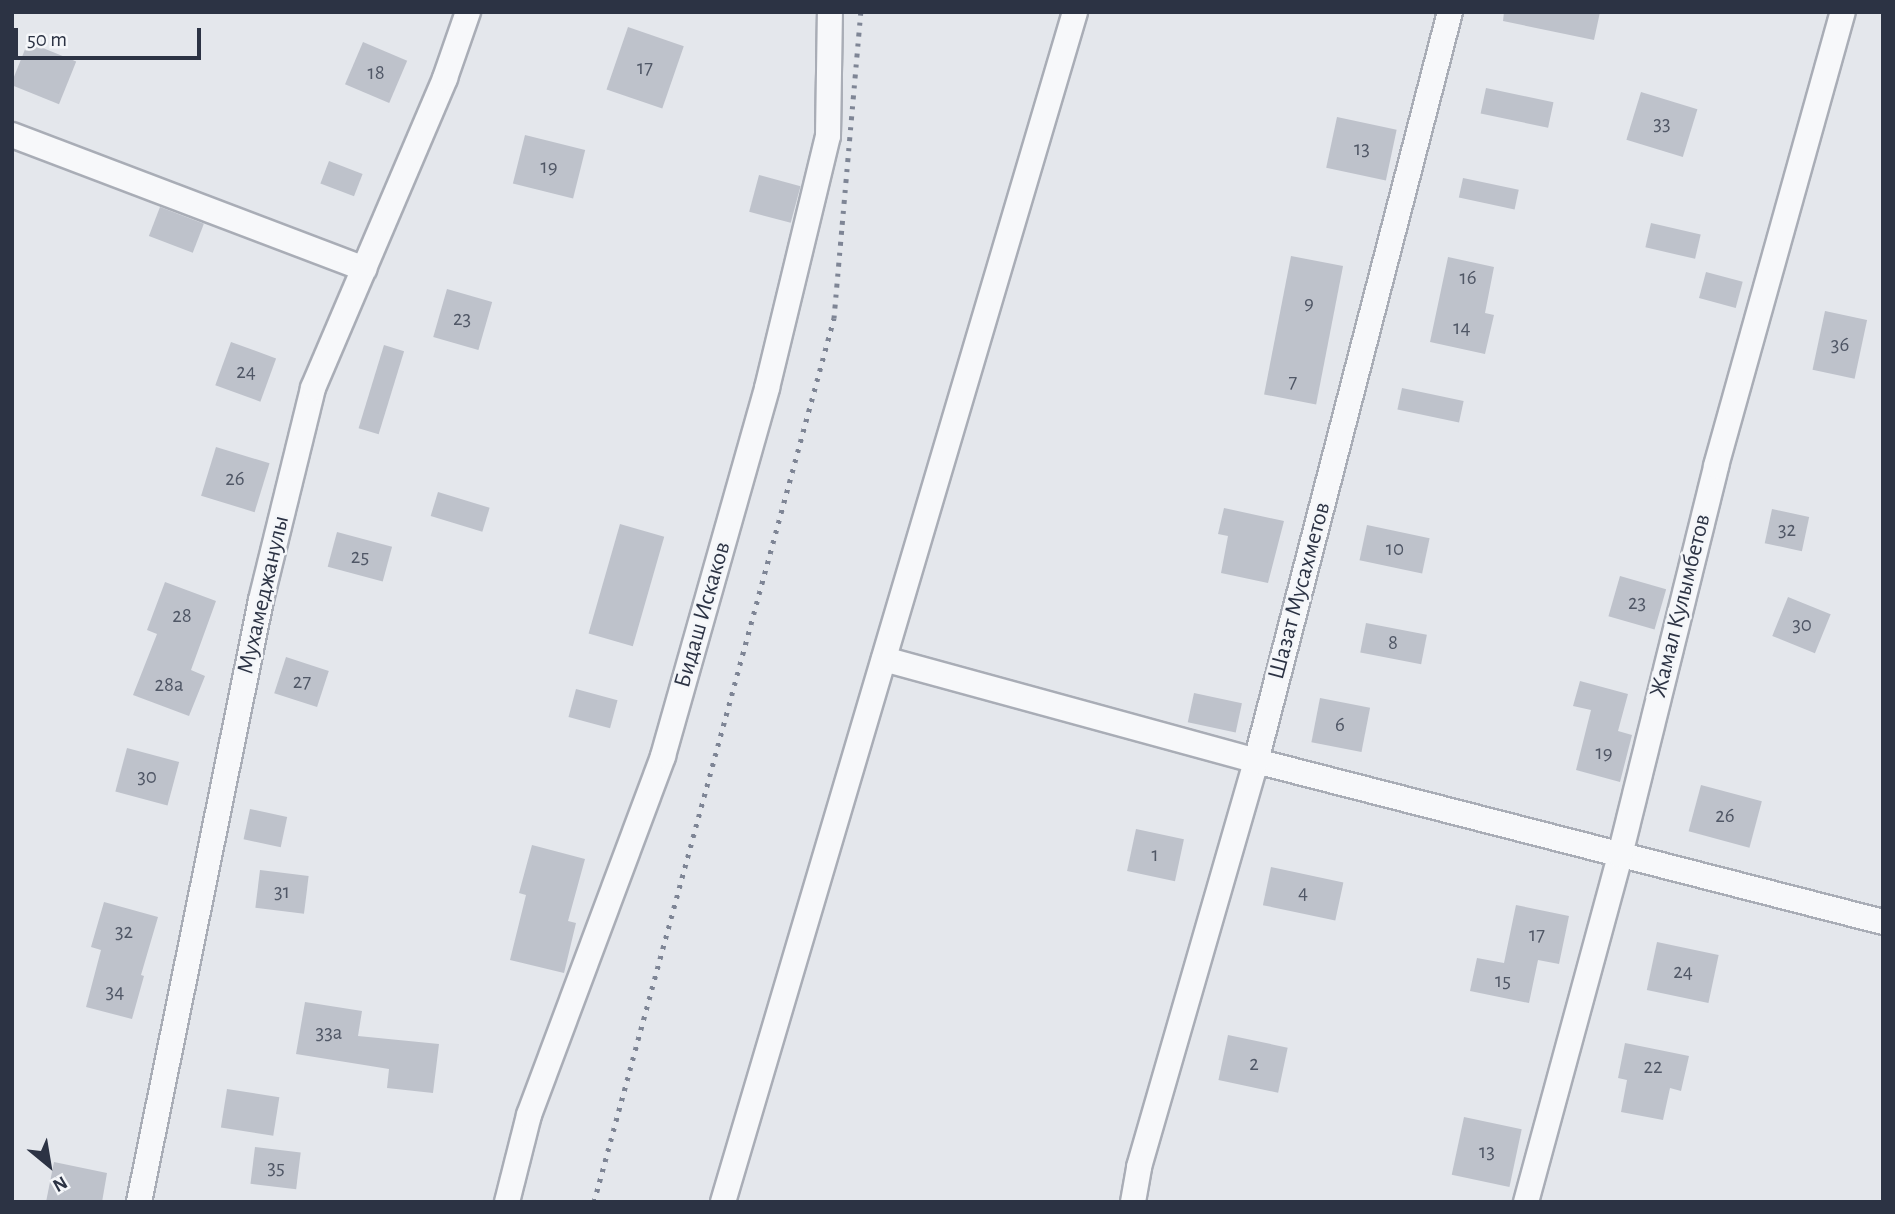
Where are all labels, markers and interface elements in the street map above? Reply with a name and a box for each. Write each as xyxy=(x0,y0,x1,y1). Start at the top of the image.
scale bar xyxy=(18,14,205,58)
text: 50 m xyxy=(27,29,67,50)
house number: 17 xyxy=(637,55,653,81)
house number: 18 xyxy=(367,60,385,86)
house number: 33 xyxy=(1653,111,1671,137)
house number: 13 xyxy=(1354,136,1370,162)
house number: 19 xyxy=(540,154,558,180)
house number: 16 xyxy=(1459,265,1477,291)
house number: 9 xyxy=(1304,290,1314,316)
house number: 23 xyxy=(453,306,471,332)
house number: 14 xyxy=(1453,315,1471,341)
house number: 36 xyxy=(1831,332,1849,358)
house number: 24 xyxy=(236,359,256,385)
house number: 7 xyxy=(1289,369,1297,395)
house number: 26 xyxy=(225,466,245,492)
street label: Шазат Мусахметов xyxy=(1262,499,1338,683)
street label: Жамал Кулымбетов xyxy=(1644,511,1718,701)
street label: Мухамеджанулы xyxy=(232,513,296,677)
house number: 32 xyxy=(1778,517,1796,543)
house number: 10 xyxy=(1386,536,1404,562)
street label: Бидаш Искаков xyxy=(668,539,738,691)
house number: 25 xyxy=(351,544,369,570)
house number: 23 xyxy=(1628,590,1646,616)
house number: 28 xyxy=(172,603,192,629)
house number: 30 xyxy=(1792,612,1812,638)
house number: 8 xyxy=(1388,630,1398,656)
house number: 27 xyxy=(293,669,311,695)
house number: 28а xyxy=(154,672,184,698)
house number: 6 xyxy=(1335,712,1345,738)
house number: 19 xyxy=(1595,740,1613,766)
house number: 30 xyxy=(137,764,157,790)
house number: 26 xyxy=(1715,803,1735,829)
house number: 1 xyxy=(1151,842,1159,868)
house number: 31 xyxy=(274,879,290,905)
house number: 4 xyxy=(1298,880,1308,906)
house number: 32 xyxy=(115,919,133,945)
house number: 17 xyxy=(1529,922,1545,948)
house number: 24 xyxy=(1673,959,1693,985)
house number: 15 xyxy=(1495,968,1511,994)
house number: 34 xyxy=(106,979,124,1005)
house number: 33а xyxy=(316,1020,342,1046)
house number: 2 xyxy=(1249,1051,1259,1077)
house number: 22 xyxy=(1643,1054,1663,1080)
north arrow xyxy=(14,1130,84,1200)
house number: 13 xyxy=(1479,1139,1495,1165)
house number: 35 xyxy=(267,1155,285,1181)
text: N xyxy=(49,1172,70,1195)

